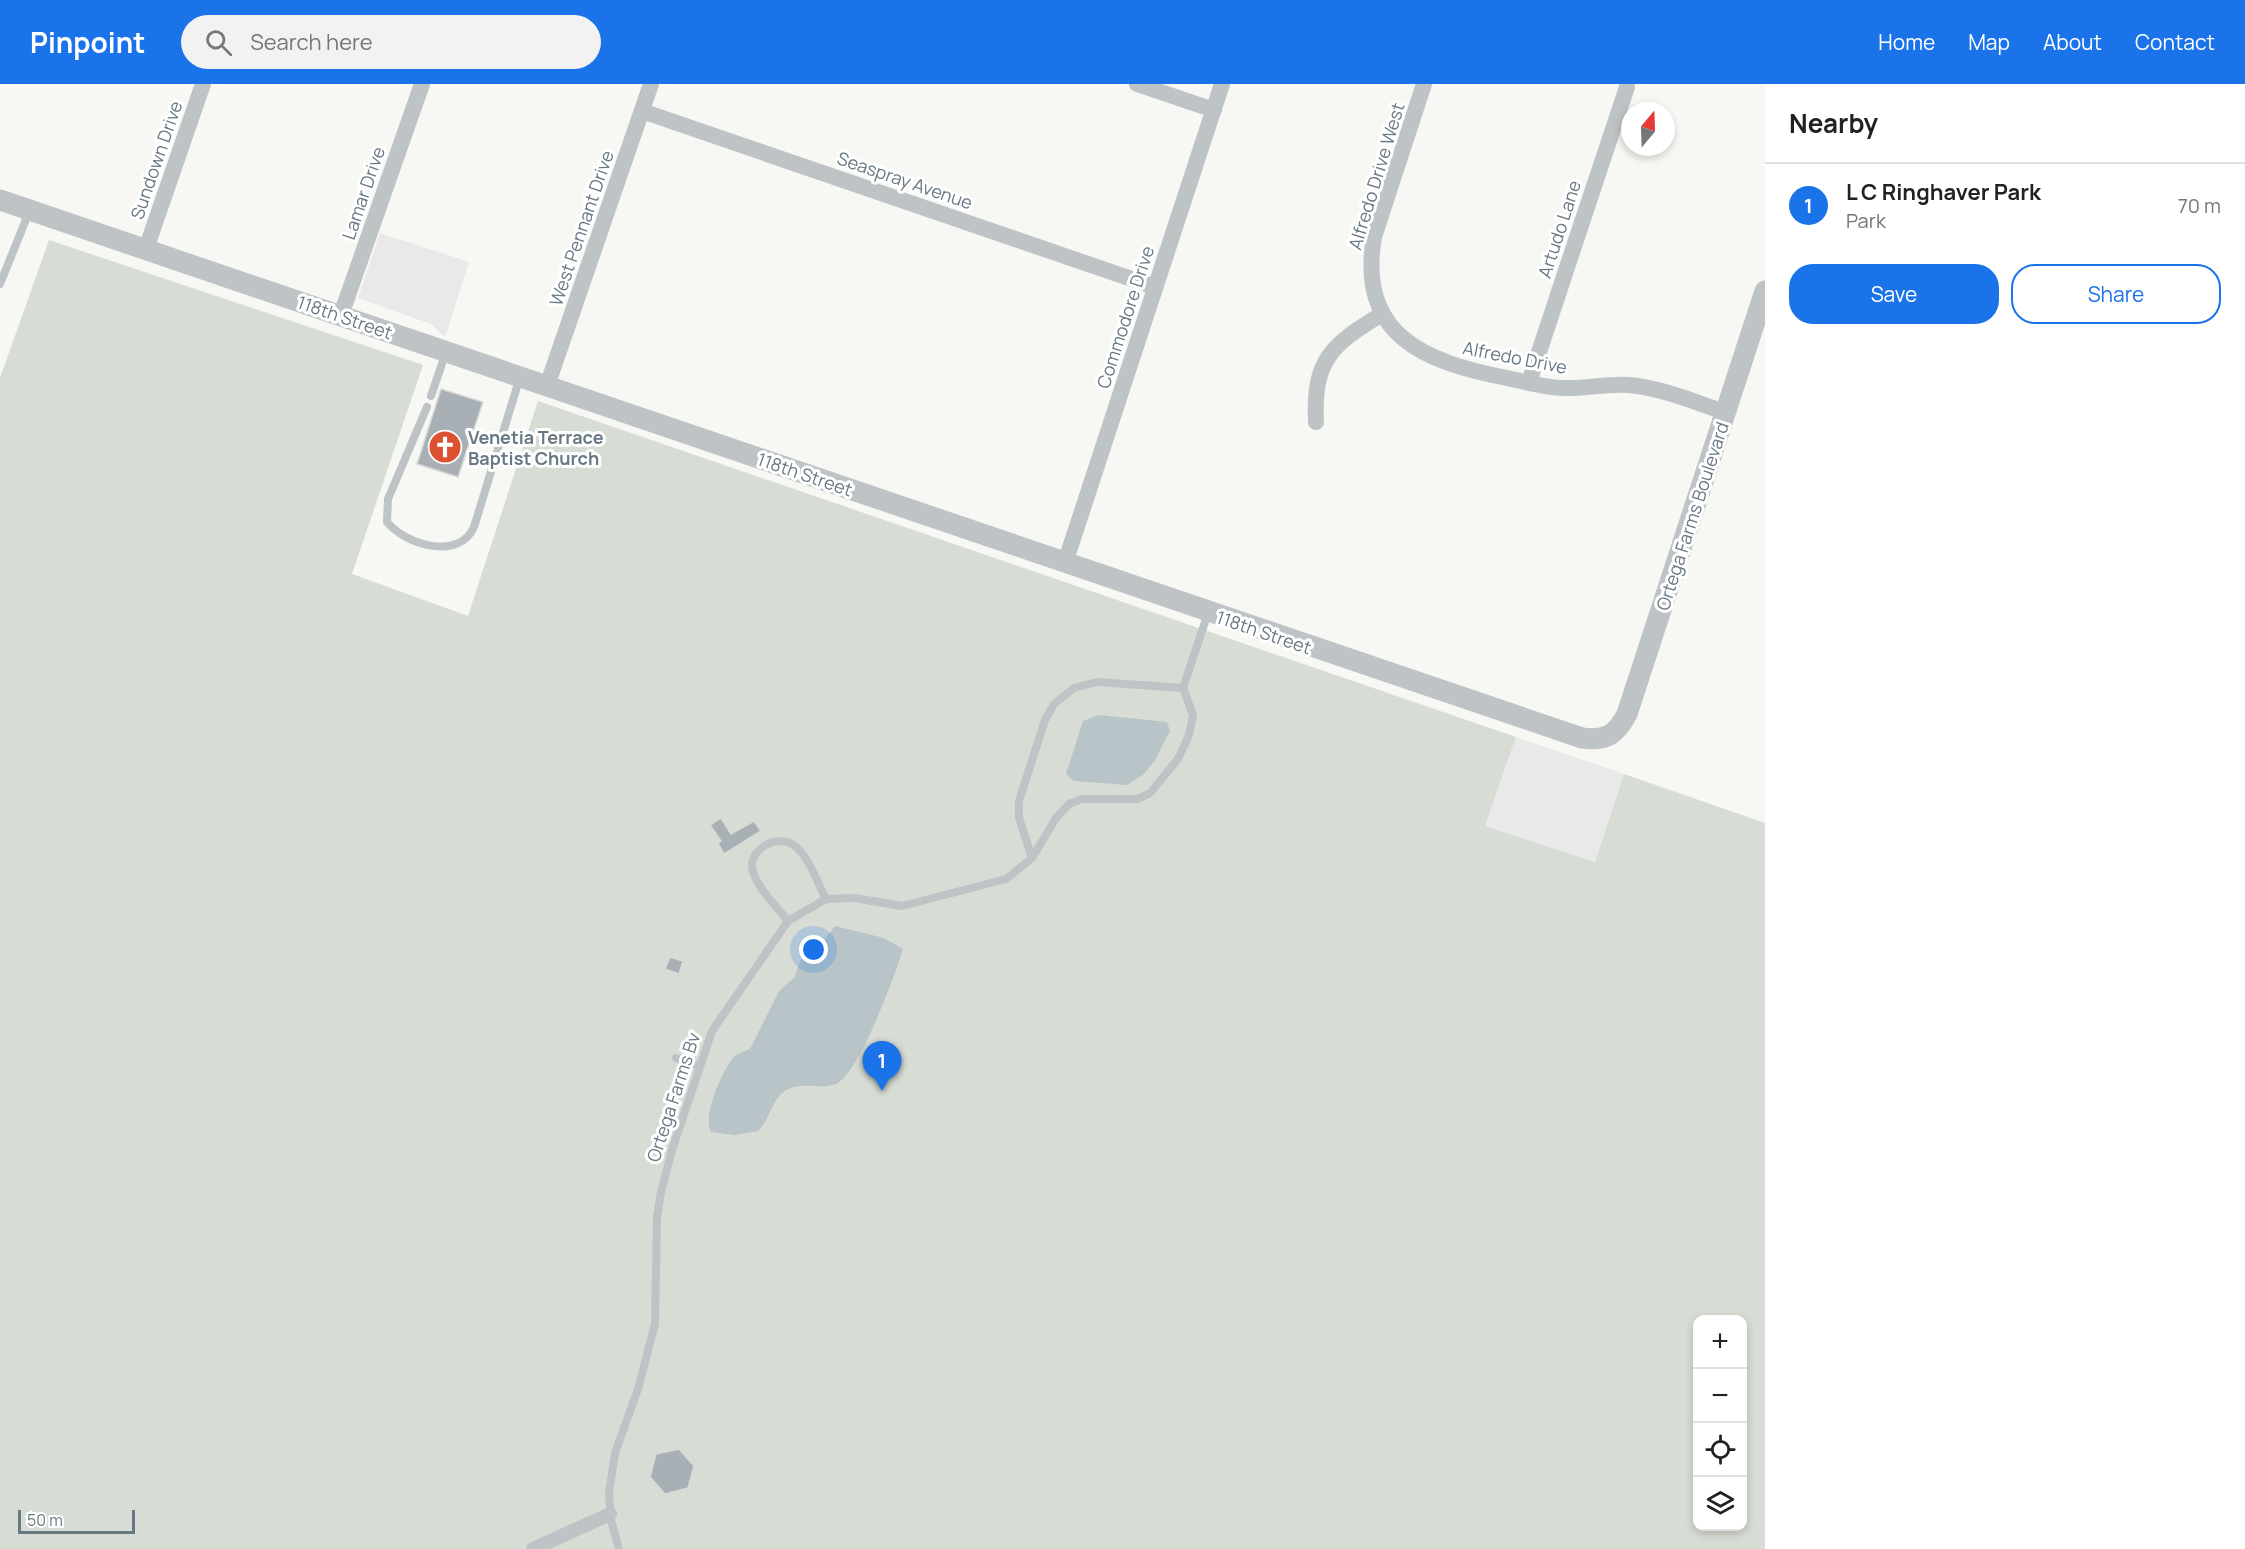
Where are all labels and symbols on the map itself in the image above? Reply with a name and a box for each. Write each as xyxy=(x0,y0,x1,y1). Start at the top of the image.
street label: Sundown Drive xyxy=(125,98,187,222)
street label: Alfredo Drive West xyxy=(1342,100,1410,252)
north arrow xyxy=(1621,102,1675,156)
street label: Lamar Drive xyxy=(336,143,390,243)
street label: Seaspray Avenue xyxy=(834,146,976,214)
street label: West Pennant Drive xyxy=(543,147,619,309)
street label: Artudo Lane xyxy=(1532,177,1586,281)
street label: Commodore Drive xyxy=(1091,243,1159,391)
street label: 118th Street xyxy=(294,290,396,344)
street label: Alfredo Drive xyxy=(1461,335,1569,379)
street label: Ortega Farms Boulevard xyxy=(1650,419,1734,613)
place label: Venetia Terrace Baptist Church xyxy=(468,425,604,470)
church icon: Venetia Terrace Baptist Church xyxy=(427,429,463,465)
street label: 118th Street xyxy=(754,447,856,501)
street label: 118th Street xyxy=(1213,605,1315,659)
your location xyxy=(799,935,828,964)
street label: Ortega Farms Bv xyxy=(641,1029,705,1165)
pin: 1 xyxy=(862,1042,902,1091)
scale bar xyxy=(18,1507,135,1534)

